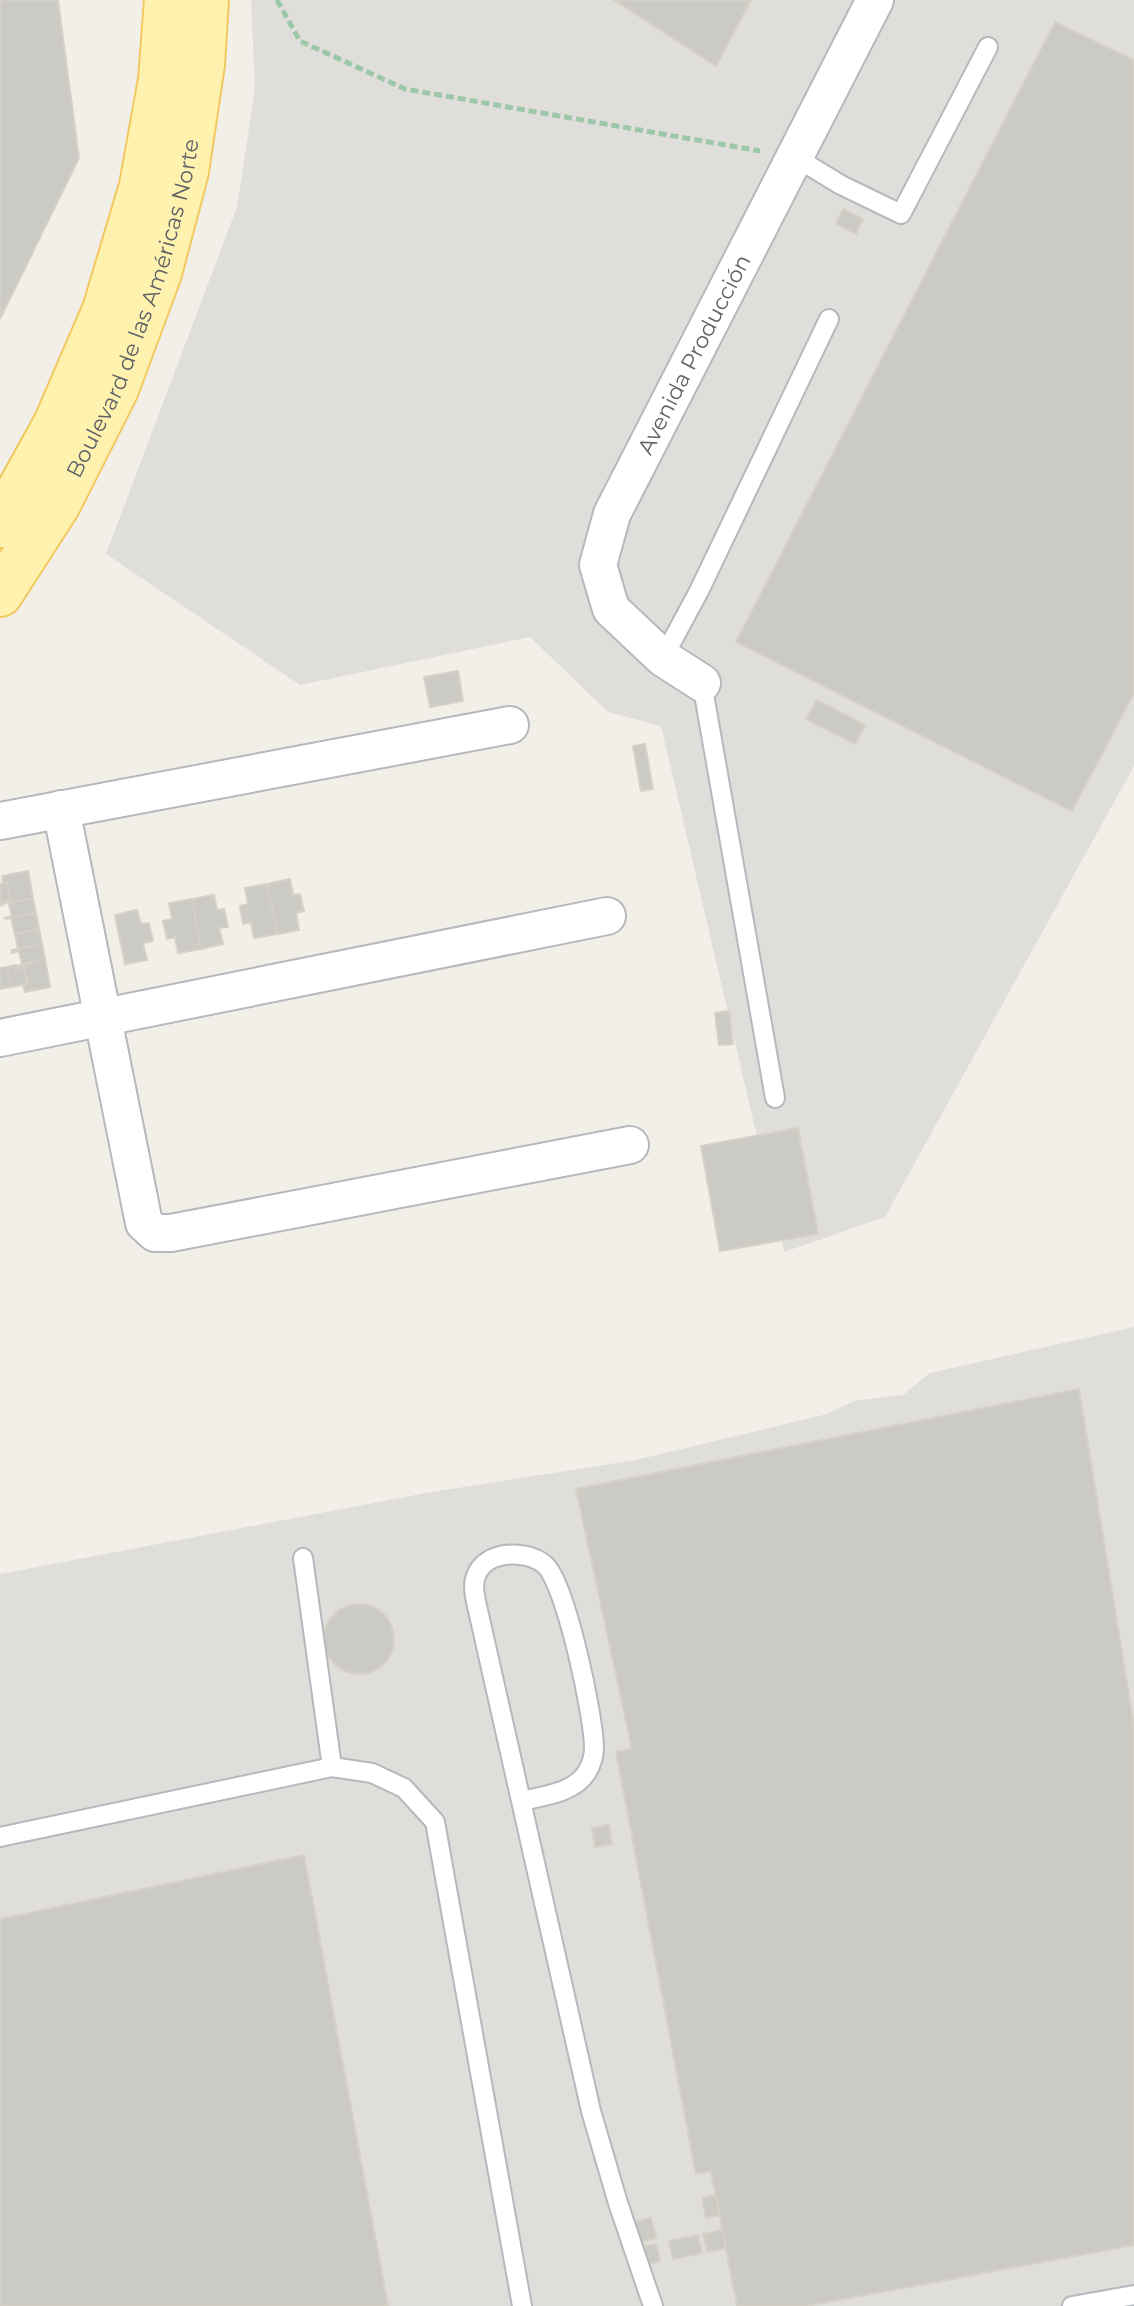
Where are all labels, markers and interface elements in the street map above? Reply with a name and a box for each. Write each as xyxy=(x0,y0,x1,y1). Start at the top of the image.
street label: Boulevard de las Américas Norte xyxy=(61,137,205,482)
street label: Avenida Producción xyxy=(632,250,757,459)

